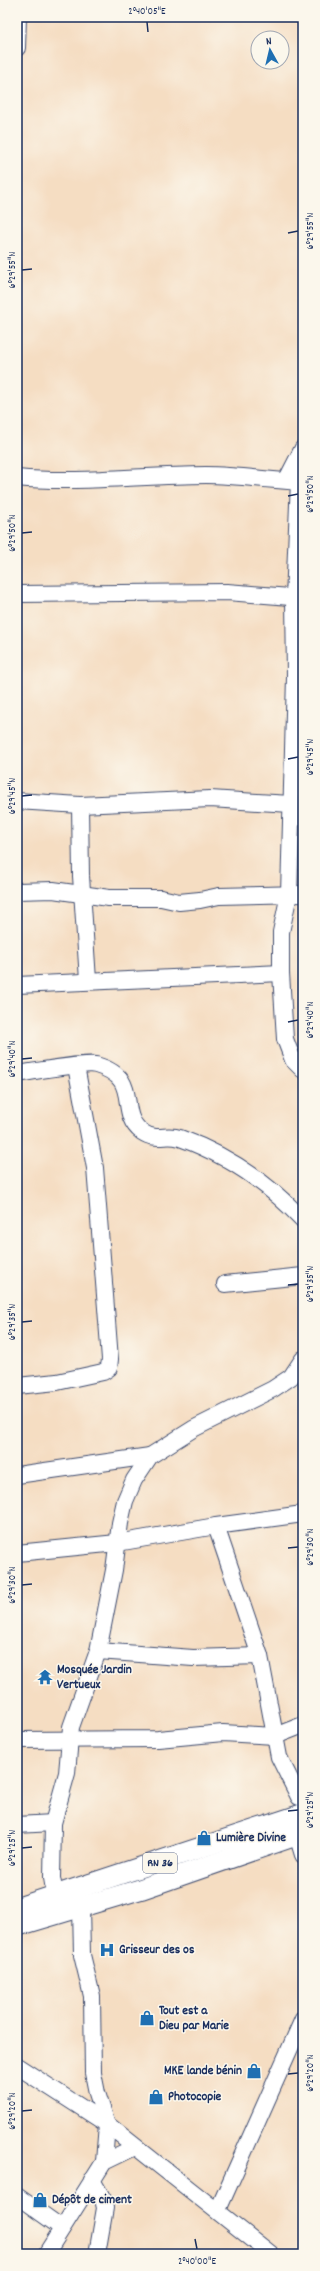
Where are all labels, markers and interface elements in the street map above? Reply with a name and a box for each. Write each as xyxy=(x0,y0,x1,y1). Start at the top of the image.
text: 2°40'05"E xyxy=(128,5,166,19)
north arrow xyxy=(250,30,290,70)
text: N xyxy=(265,34,273,50)
text: 6°29'55"N xyxy=(304,213,318,249)
text: 6°29'55"N xyxy=(6,252,20,288)
text: 6°29'50"N xyxy=(304,475,318,513)
text: 6°29'50"N xyxy=(6,514,20,552)
text: 6°29'45"N xyxy=(304,739,318,775)
text: 6°29'45"N xyxy=(6,778,20,814)
text: 6°29'40"N xyxy=(304,1001,318,1039)
text: 6°29'40"N xyxy=(6,1040,20,1078)
text: 6°29'35"N xyxy=(304,1266,318,1302)
text: 6°29'35"N xyxy=(6,1304,20,1340)
text: 6°29'30"N xyxy=(304,1528,318,1566)
text: 6°29'30"N xyxy=(6,1566,20,1604)
place label: Mosquée Jardin Vertueux xyxy=(57,1661,132,1695)
temple icon: Mosquée Jardin Vertueux xyxy=(36,1668,54,1686)
text: 6°29'25"N xyxy=(304,1792,318,1828)
shop icon: Lumière Divine xyxy=(195,1829,213,1847)
place label: Lumière Divine xyxy=(216,1829,286,1848)
text: 6°29'25"N xyxy=(6,1830,20,1866)
road number: RN 36 xyxy=(143,1853,177,1873)
hospital icon: Grisseur des os xyxy=(98,1941,116,1959)
place label: Grisseur des os xyxy=(119,1941,195,1960)
place label: Tout est a Dieu par Marie xyxy=(159,2002,229,2036)
shop icon: Tout est a Dieu par Marie xyxy=(138,2009,156,2027)
text: 6°29'20"N xyxy=(304,2054,318,2092)
place label: MKE lande bénin xyxy=(164,2062,242,2081)
shop icon: MKE lande bénin xyxy=(245,2062,263,2080)
shop icon: Photocopie xyxy=(147,2088,165,2106)
place label: Photocopie xyxy=(168,2088,222,2107)
text: 6°29'20"N xyxy=(6,2092,20,2130)
shop icon: Dépôt de ciment xyxy=(31,2191,49,2209)
place label: Dépôt de ciment xyxy=(52,2191,132,2210)
text: 2°40'00"E xyxy=(178,2255,217,2269)

